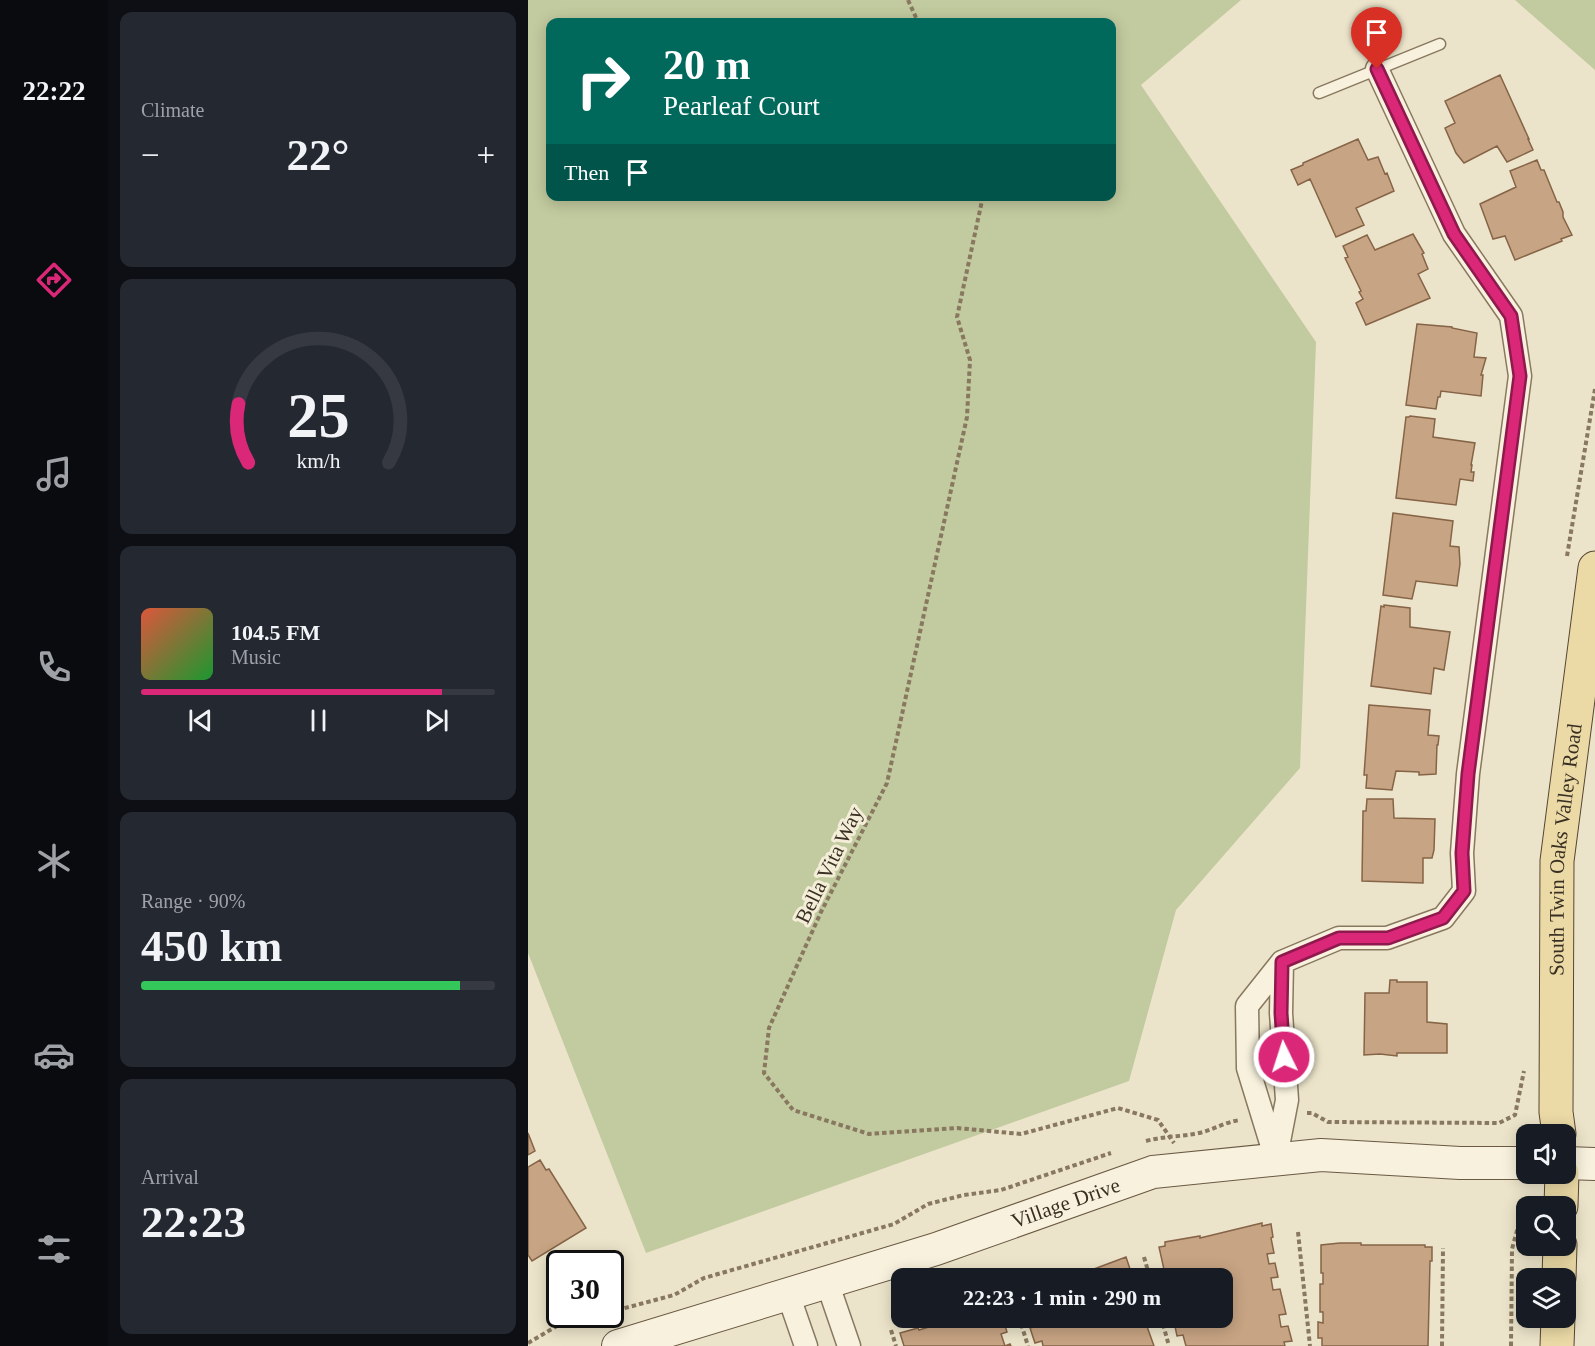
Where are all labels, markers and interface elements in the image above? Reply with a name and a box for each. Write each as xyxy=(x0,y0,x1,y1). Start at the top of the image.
pin xyxy=(1351,7,1402,69)
icon: arrive xyxy=(1360,16,1393,49)
icon: right xyxy=(564,42,642,120)
text: 20 m xyxy=(663,42,751,88)
text: 22:22 xyxy=(23,76,86,106)
text: Pearleaf Court xyxy=(663,91,820,121)
text: Climate xyxy=(141,99,204,121)
text: 22° xyxy=(287,130,350,180)
text: − xyxy=(141,137,160,173)
text: + xyxy=(476,137,495,173)
icon: arrive xyxy=(621,156,654,189)
text: Then xyxy=(564,160,609,185)
icon: directions xyxy=(33,259,75,301)
text: 25 xyxy=(287,381,349,450)
text: km/h xyxy=(296,450,340,474)
icon: music xyxy=(33,453,75,495)
text: 104.5 FM xyxy=(231,620,320,645)
icon: phone xyxy=(33,646,75,688)
text: Music xyxy=(231,646,281,668)
icon: previous xyxy=(184,704,217,737)
icon: pause xyxy=(302,704,335,737)
icon: next xyxy=(420,704,453,737)
street label: South Twin Oaks Valley Road xyxy=(1545,722,1587,976)
street label: Bella Vita Way xyxy=(790,802,868,927)
icon: climate xyxy=(33,840,75,882)
text: Range · 90% xyxy=(141,890,245,912)
text: 450 km xyxy=(141,921,282,971)
position arrow xyxy=(1252,1025,1316,1089)
icon: car xyxy=(33,1034,75,1076)
map controls xyxy=(1516,1124,1576,1328)
button: sound xyxy=(1516,1124,1576,1184)
text: Arrival xyxy=(141,1166,199,1188)
street label: Village Drive xyxy=(1008,1173,1123,1233)
button: search xyxy=(1516,1196,1576,1256)
text: 22:23 xyxy=(141,1197,246,1247)
icon: filters xyxy=(33,1228,75,1270)
speed limit sign: 30 xyxy=(546,1250,624,1328)
button: layers xyxy=(1516,1268,1576,1328)
text: 22:23 · 1 min · 290 m xyxy=(963,1285,1161,1310)

